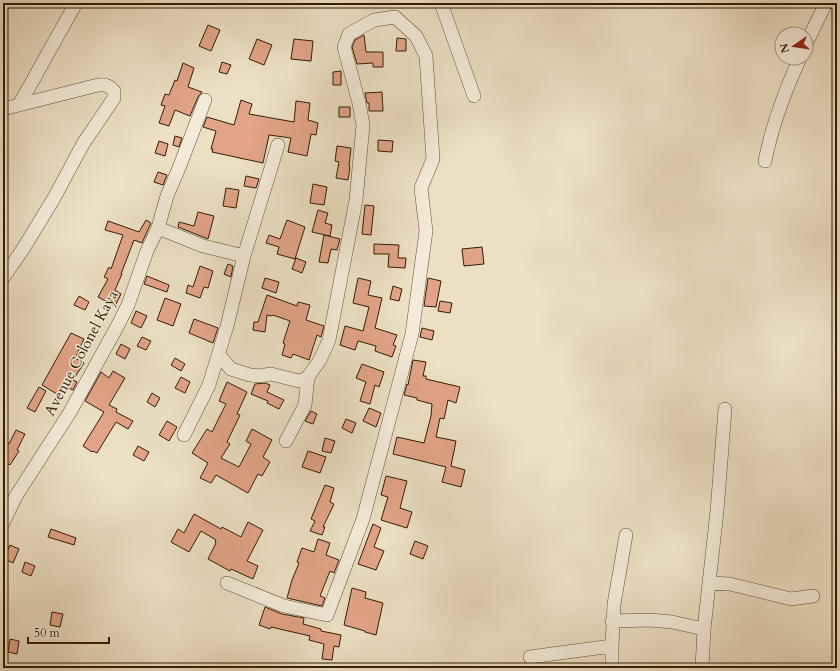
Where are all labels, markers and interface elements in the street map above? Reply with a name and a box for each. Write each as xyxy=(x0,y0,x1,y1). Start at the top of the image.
north arrow xyxy=(774,26,814,66)
text: N xyxy=(776,41,793,54)
street label: Avenue Colonel Kaya xyxy=(39,286,123,419)
scale bar xyxy=(28,619,109,645)
text: 50 m xyxy=(34,625,61,641)

